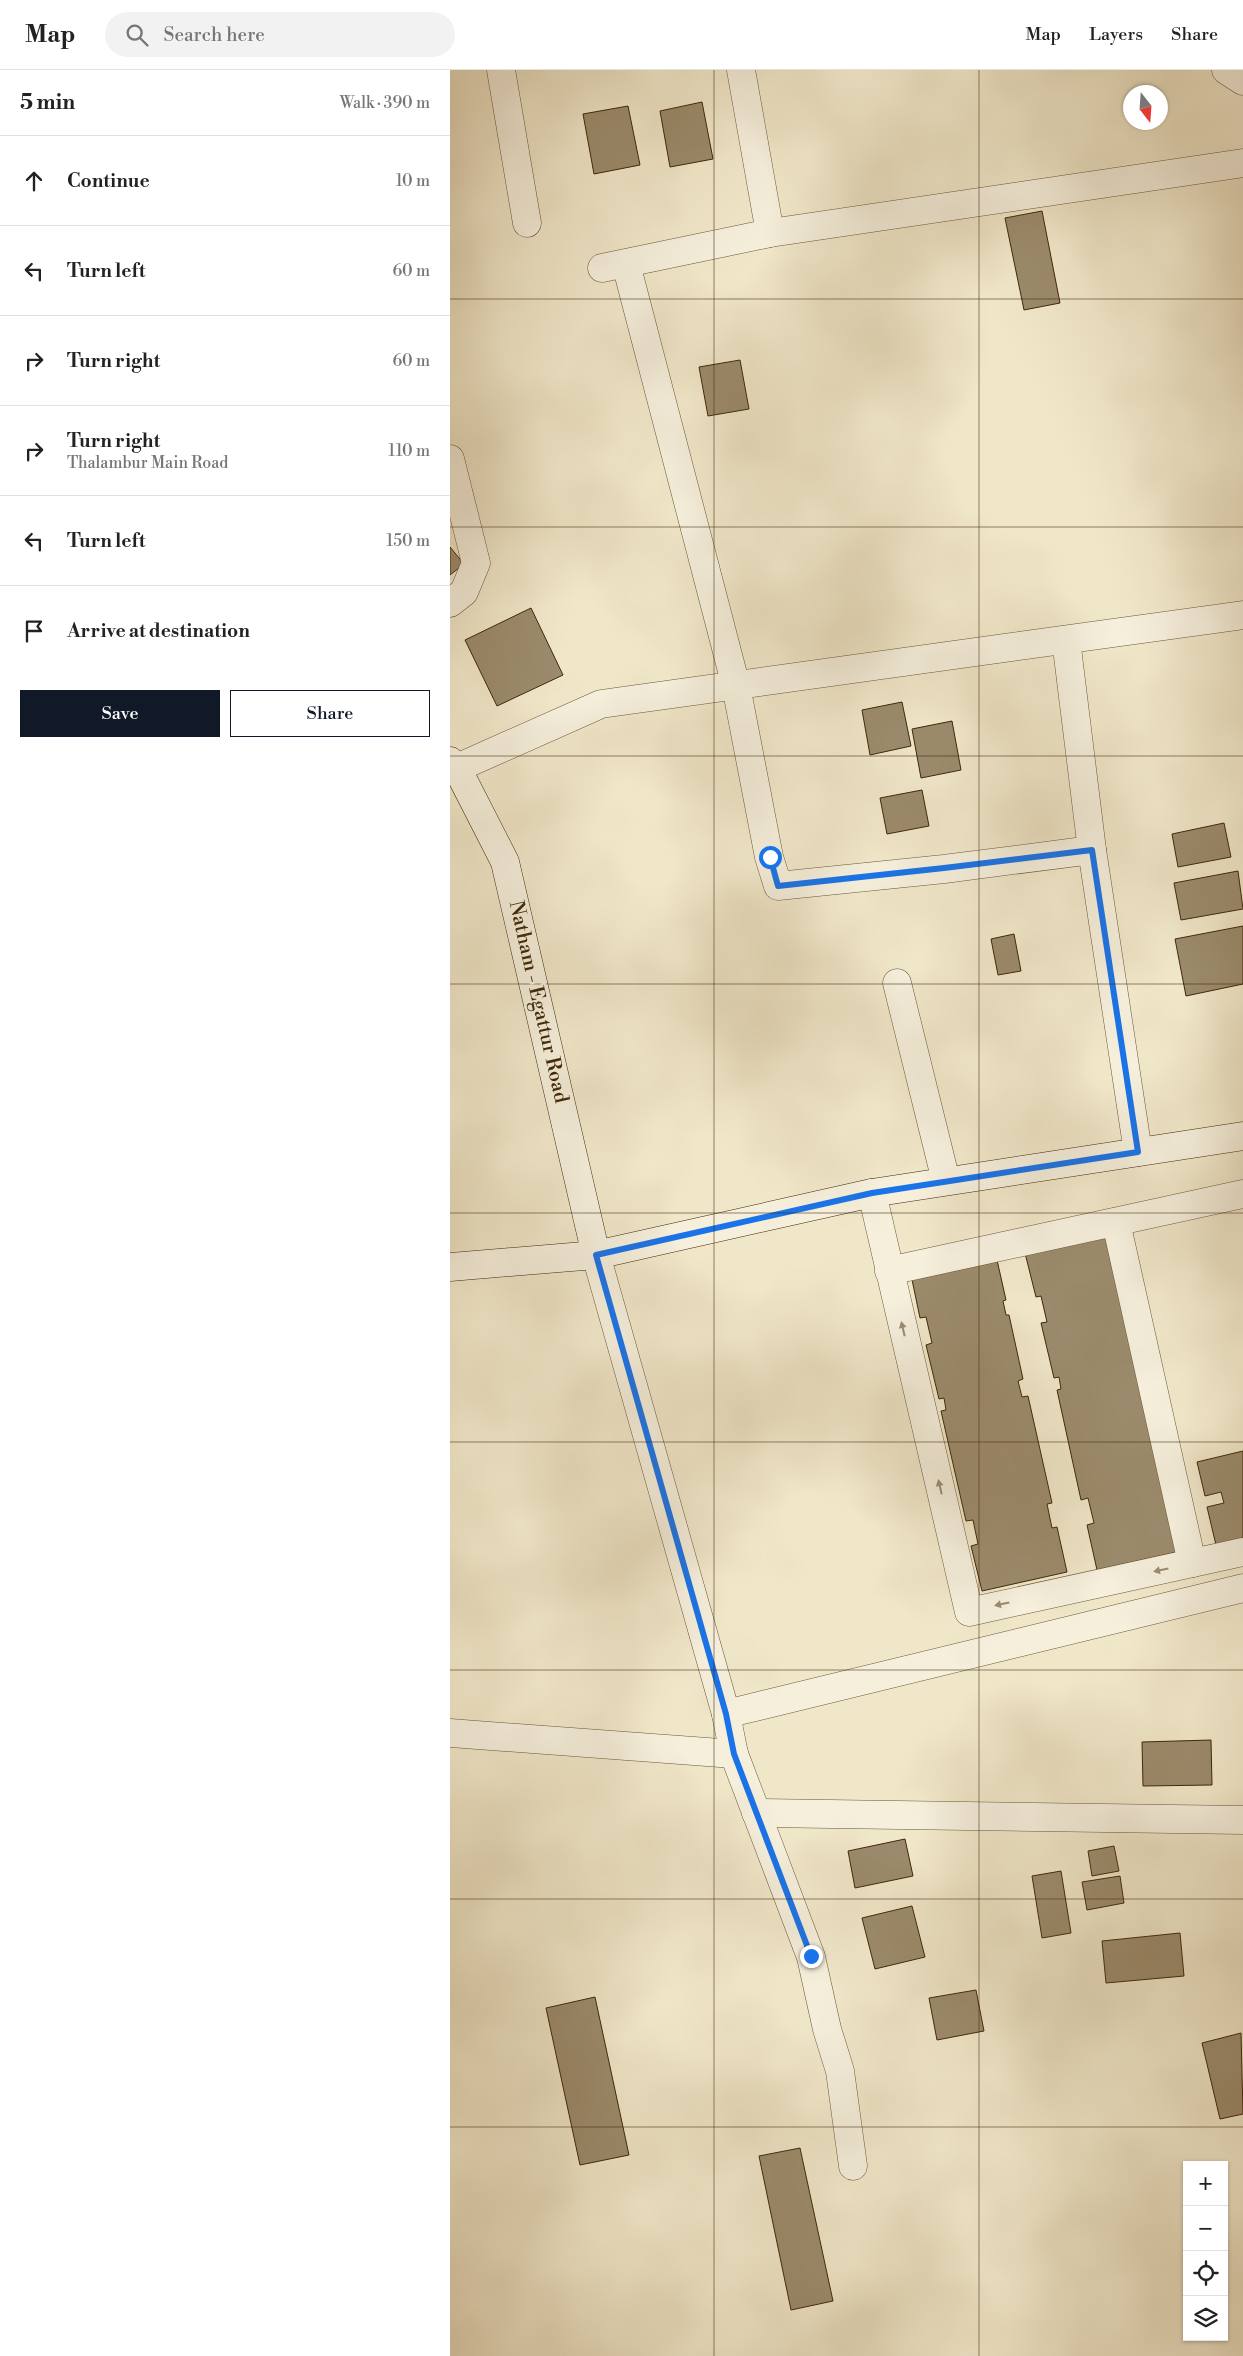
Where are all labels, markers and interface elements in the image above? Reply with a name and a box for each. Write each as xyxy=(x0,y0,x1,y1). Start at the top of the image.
search box xyxy=(105,12,455,57)
text: Map xyxy=(25,20,75,50)
icon: search xyxy=(123,21,151,49)
text: Search here xyxy=(163,23,265,47)
text: Map xyxy=(1026,23,1061,46)
text: Layers xyxy=(1089,23,1143,46)
text: Share xyxy=(1171,23,1218,46)
north arrow xyxy=(1123,85,1168,130)
text: 5 min xyxy=(20,90,75,116)
text: Walk · 390 m xyxy=(340,93,430,113)
icon: ahead xyxy=(20,167,48,195)
text: Continue xyxy=(67,169,150,193)
text: 10 m xyxy=(396,171,430,191)
icon: left xyxy=(20,257,48,285)
text: Turn left xyxy=(67,259,146,283)
text: 60 m xyxy=(392,261,430,281)
icon: right xyxy=(20,347,48,375)
text: Turn right xyxy=(67,349,160,373)
text: 60 m xyxy=(392,351,430,371)
text: Turn right xyxy=(67,429,160,453)
icon: right xyxy=(20,437,48,465)
text: 110 m xyxy=(388,441,430,461)
text: Thalambur Main Road xyxy=(67,453,228,473)
icon: left xyxy=(20,527,48,555)
text: Turn left xyxy=(67,529,146,553)
text: 150 m xyxy=(386,531,430,551)
icon: arrive xyxy=(20,617,48,645)
text: Arrive at destination xyxy=(67,619,250,643)
button: Save xyxy=(20,690,220,737)
button: Share xyxy=(230,690,430,737)
route start xyxy=(759,846,782,869)
street label: Natham - Egattur Road xyxy=(503,898,574,1106)
one-way arrow xyxy=(899,1321,907,1336)
one-way arrow xyxy=(936,1480,944,1495)
one-way arrow xyxy=(1153,1566,1169,1574)
one-way arrow xyxy=(995,1600,1010,1608)
route end xyxy=(800,1945,823,1968)
map controls xyxy=(1183,2161,1228,2341)
button: + xyxy=(1183,2161,1228,2206)
button: − xyxy=(1183,2206,1228,2251)
button: locate xyxy=(1183,2251,1228,2296)
button: layers xyxy=(1183,2296,1228,2341)

